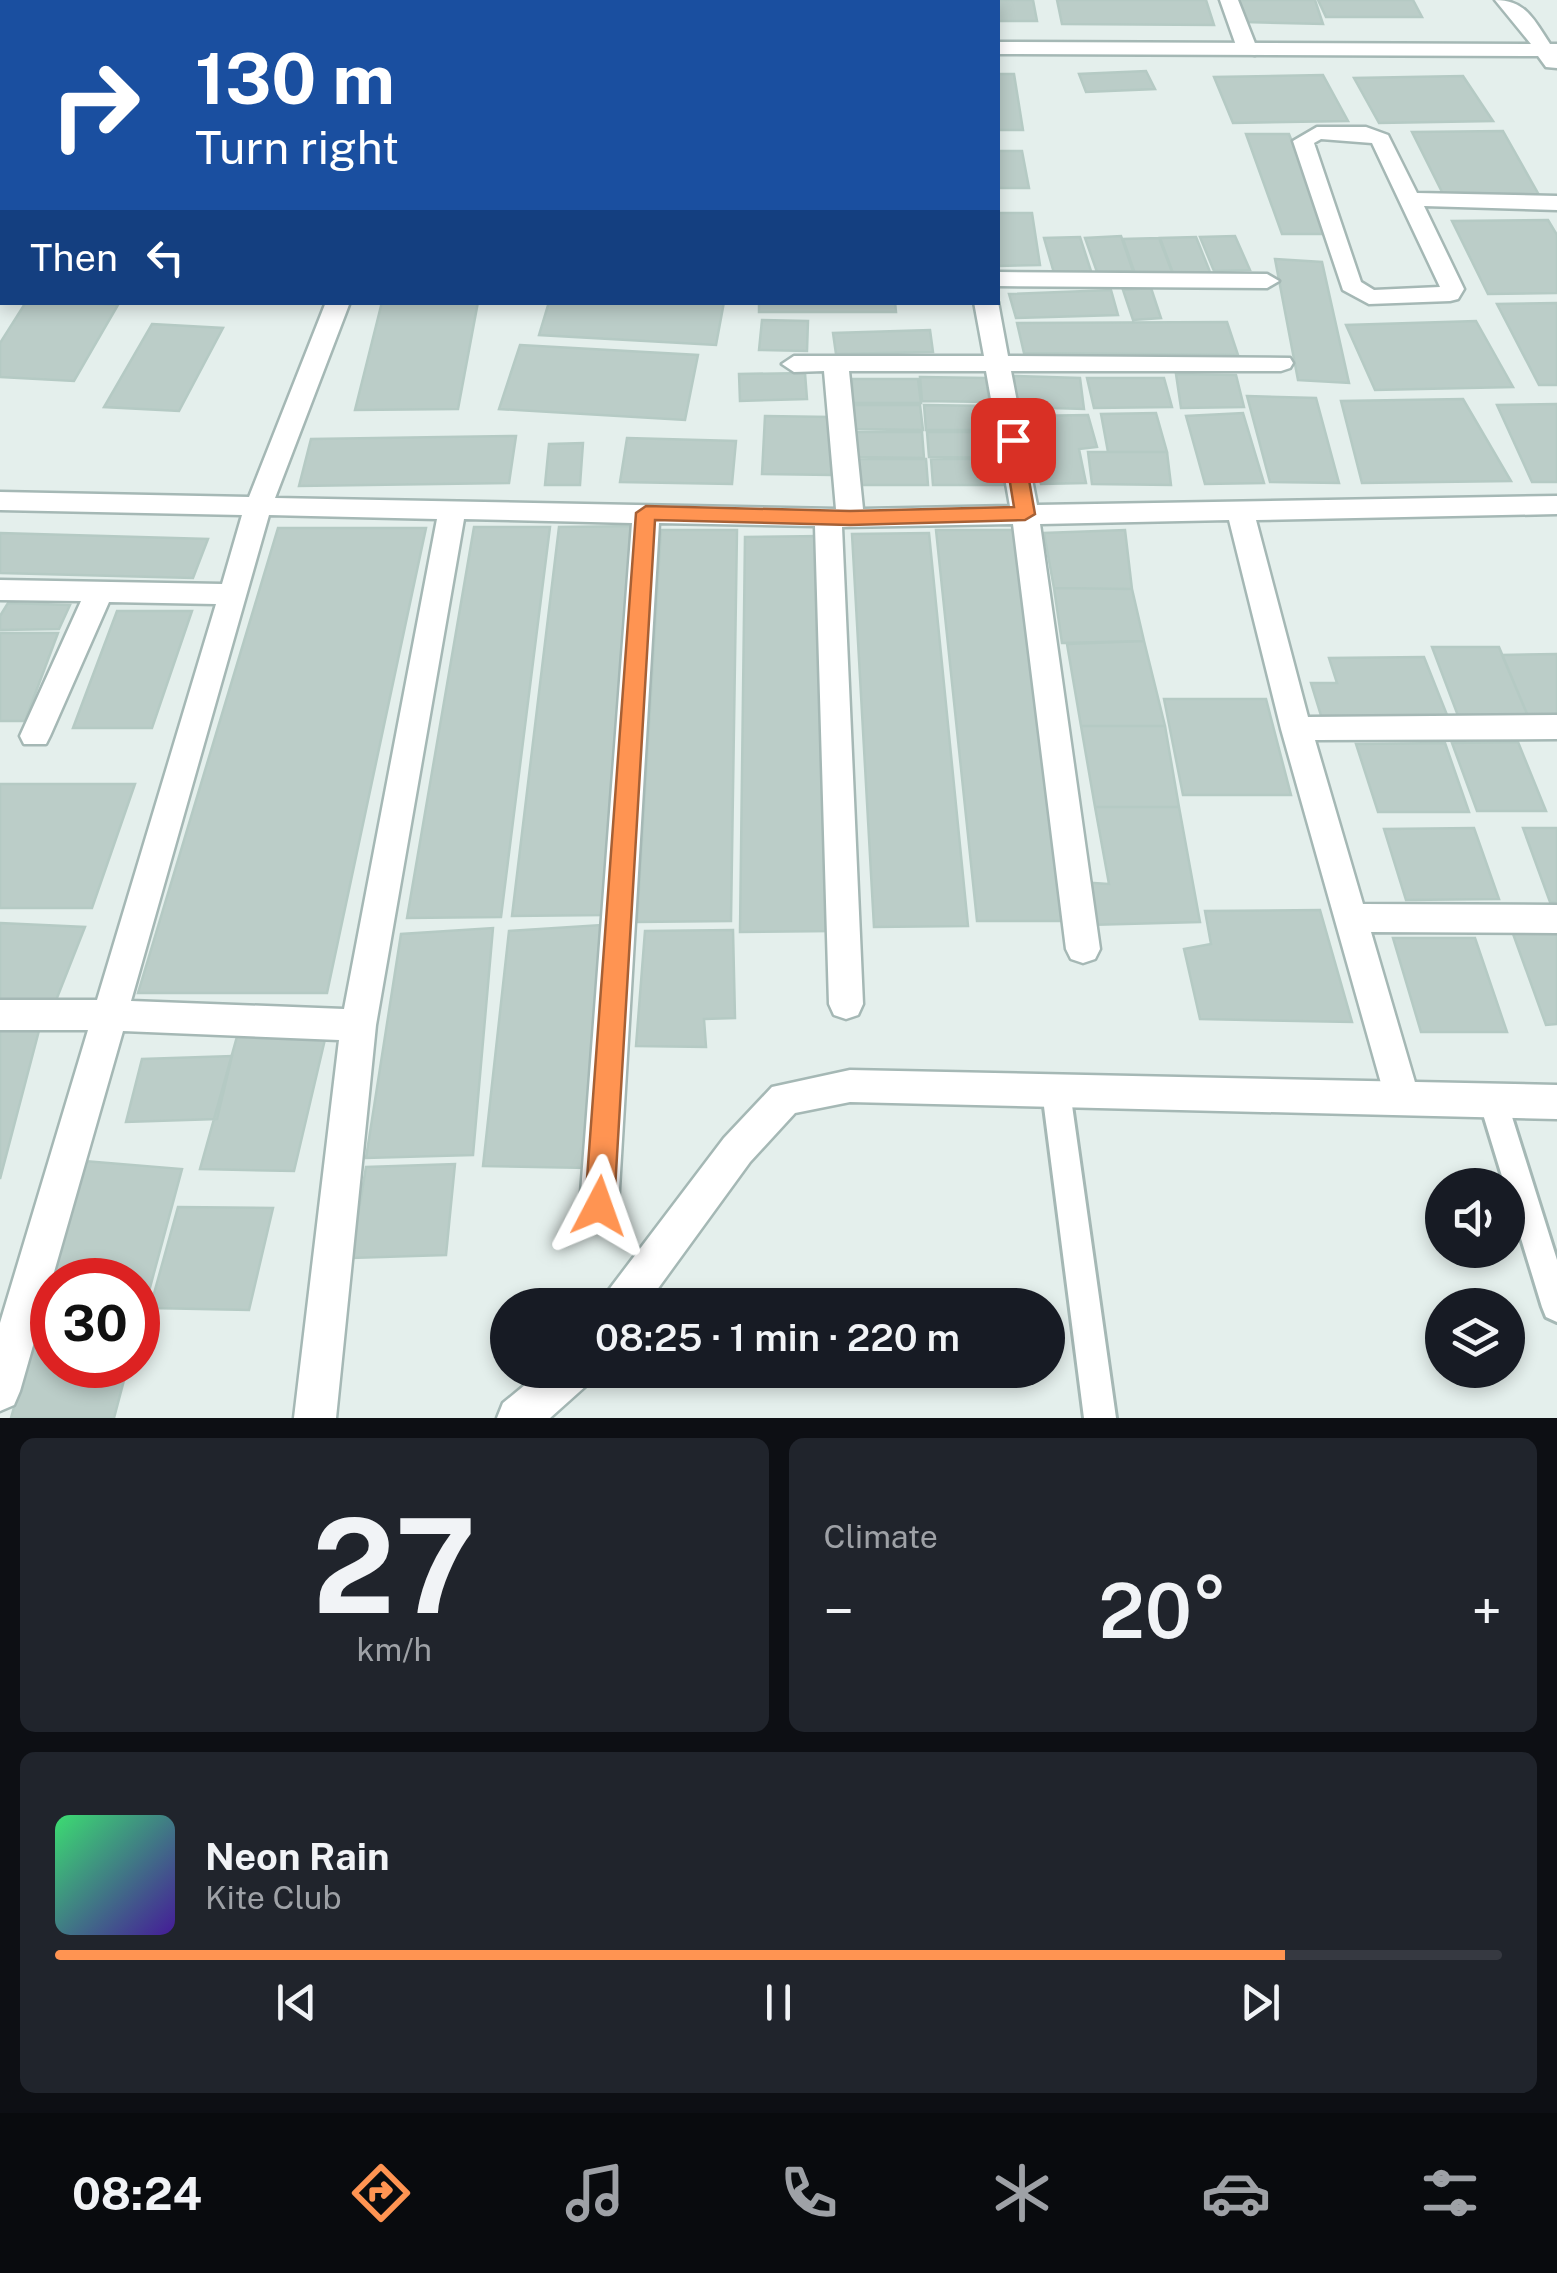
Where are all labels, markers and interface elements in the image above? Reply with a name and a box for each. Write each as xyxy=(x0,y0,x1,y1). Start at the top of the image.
text: 130 m xyxy=(195,37,395,120)
icon: right xyxy=(30,40,160,170)
text: Turn right xyxy=(195,121,399,174)
icon: left xyxy=(138,230,193,285)
text: Then xyxy=(30,235,118,280)
pin xyxy=(971,398,1056,483)
icon: arrive xyxy=(986,413,1041,468)
position arrow xyxy=(547,1154,651,1258)
map controls xyxy=(1425,1168,1525,1388)
button: sound xyxy=(1425,1168,1525,1268)
speed limit sign: 30 xyxy=(30,1258,160,1388)
button: layers xyxy=(1425,1288,1525,1388)
text: 08:25 · 1 min · 220 m xyxy=(595,1315,960,1360)
text: 27 xyxy=(312,1490,476,1642)
text: Climate xyxy=(824,1518,938,1555)
text: 20° xyxy=(1098,1567,1227,1655)
text: − xyxy=(824,1579,854,1643)
text: + xyxy=(1471,1579,1502,1643)
text: km/h xyxy=(357,1631,432,1668)
text: Neon Rain xyxy=(205,1834,389,1879)
text: Kite Club xyxy=(205,1879,342,1916)
icon: previous xyxy=(269,1975,324,2030)
icon: pause xyxy=(751,1975,806,2030)
icon: next xyxy=(1233,1975,1288,2030)
icon: directions xyxy=(346,2158,416,2228)
icon: music xyxy=(560,2158,630,2228)
icon: phone xyxy=(774,2158,844,2228)
icon: climate xyxy=(987,2158,1057,2228)
icon: car xyxy=(1201,2158,1271,2228)
icon: filters xyxy=(1415,2158,1485,2228)
text: 08:24 xyxy=(72,2167,202,2220)

